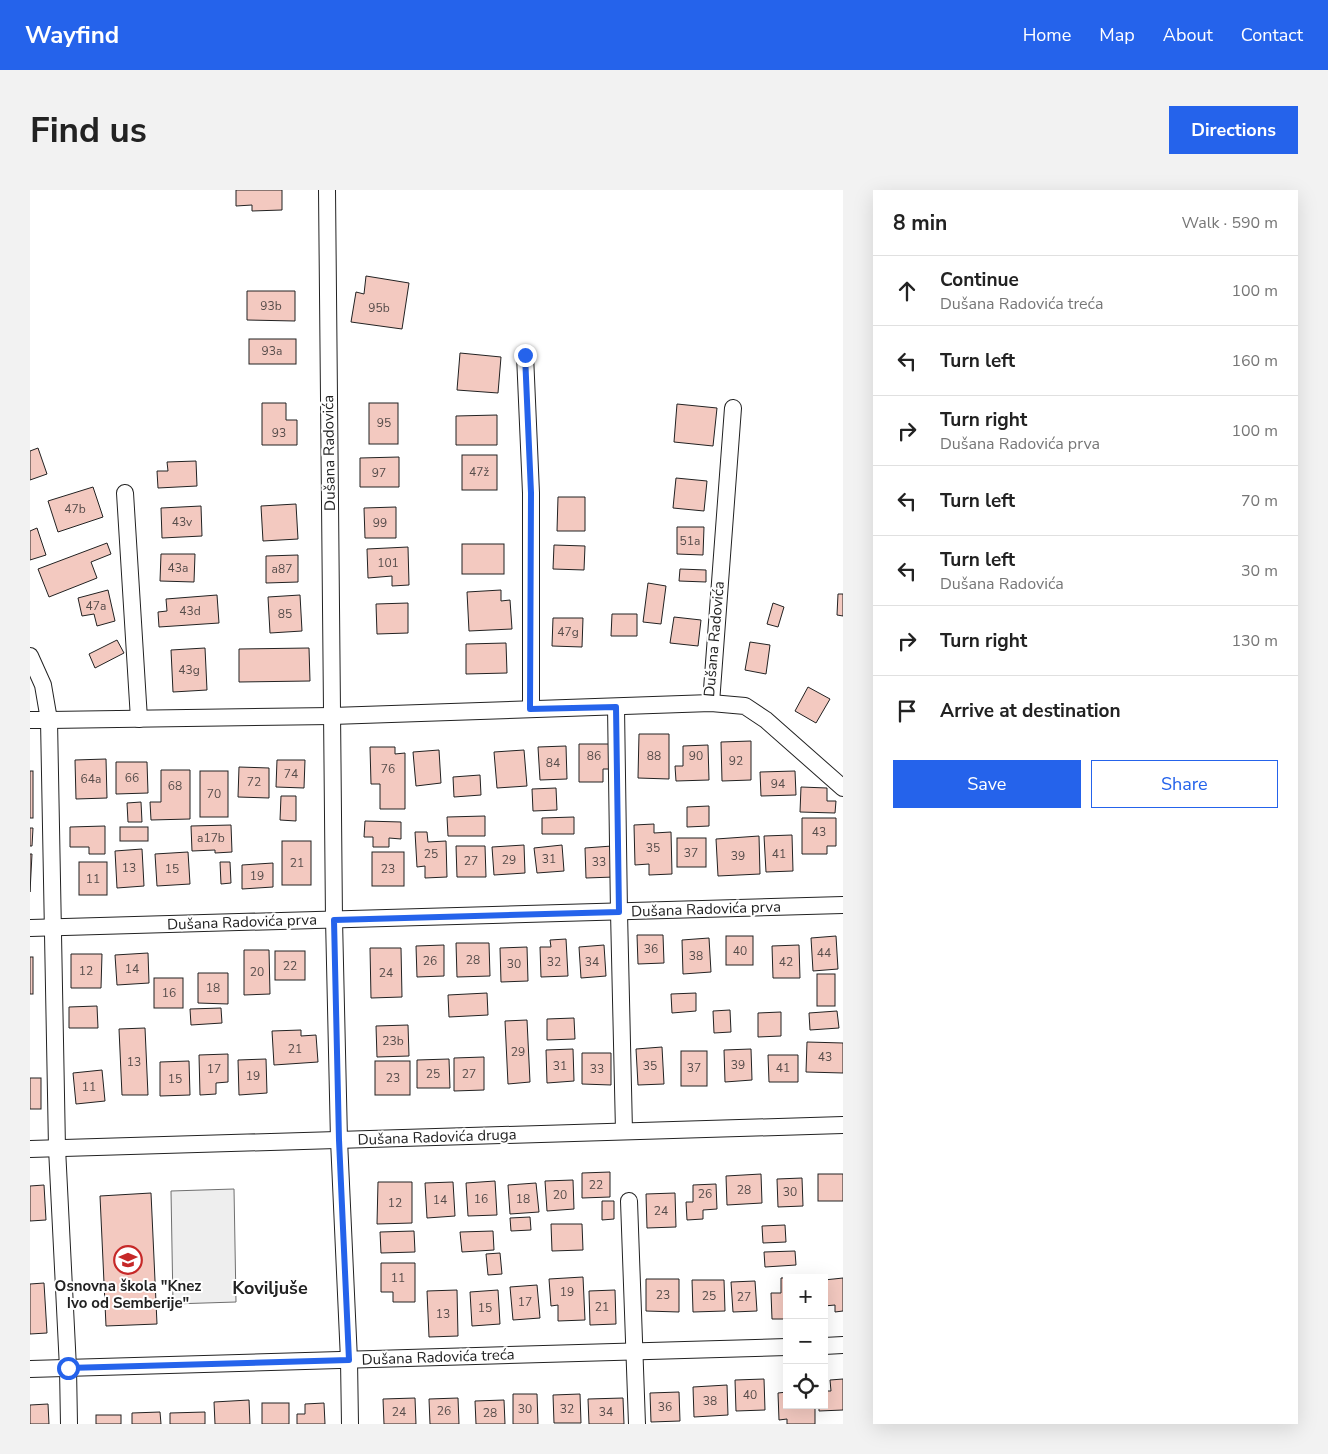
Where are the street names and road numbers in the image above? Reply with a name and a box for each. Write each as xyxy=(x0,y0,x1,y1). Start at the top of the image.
street label: Dušana Radovića xyxy=(318,395,340,511)
street label: Dušana Radovića xyxy=(699,580,729,698)
street label: Dušana Radovića prva xyxy=(631,896,781,922)
street label: Dušana Radovića prva xyxy=(167,909,317,935)
street label: Dušana Radovića druga xyxy=(357,1124,517,1150)
street label: Dušana Radovića treća xyxy=(361,1344,515,1370)

